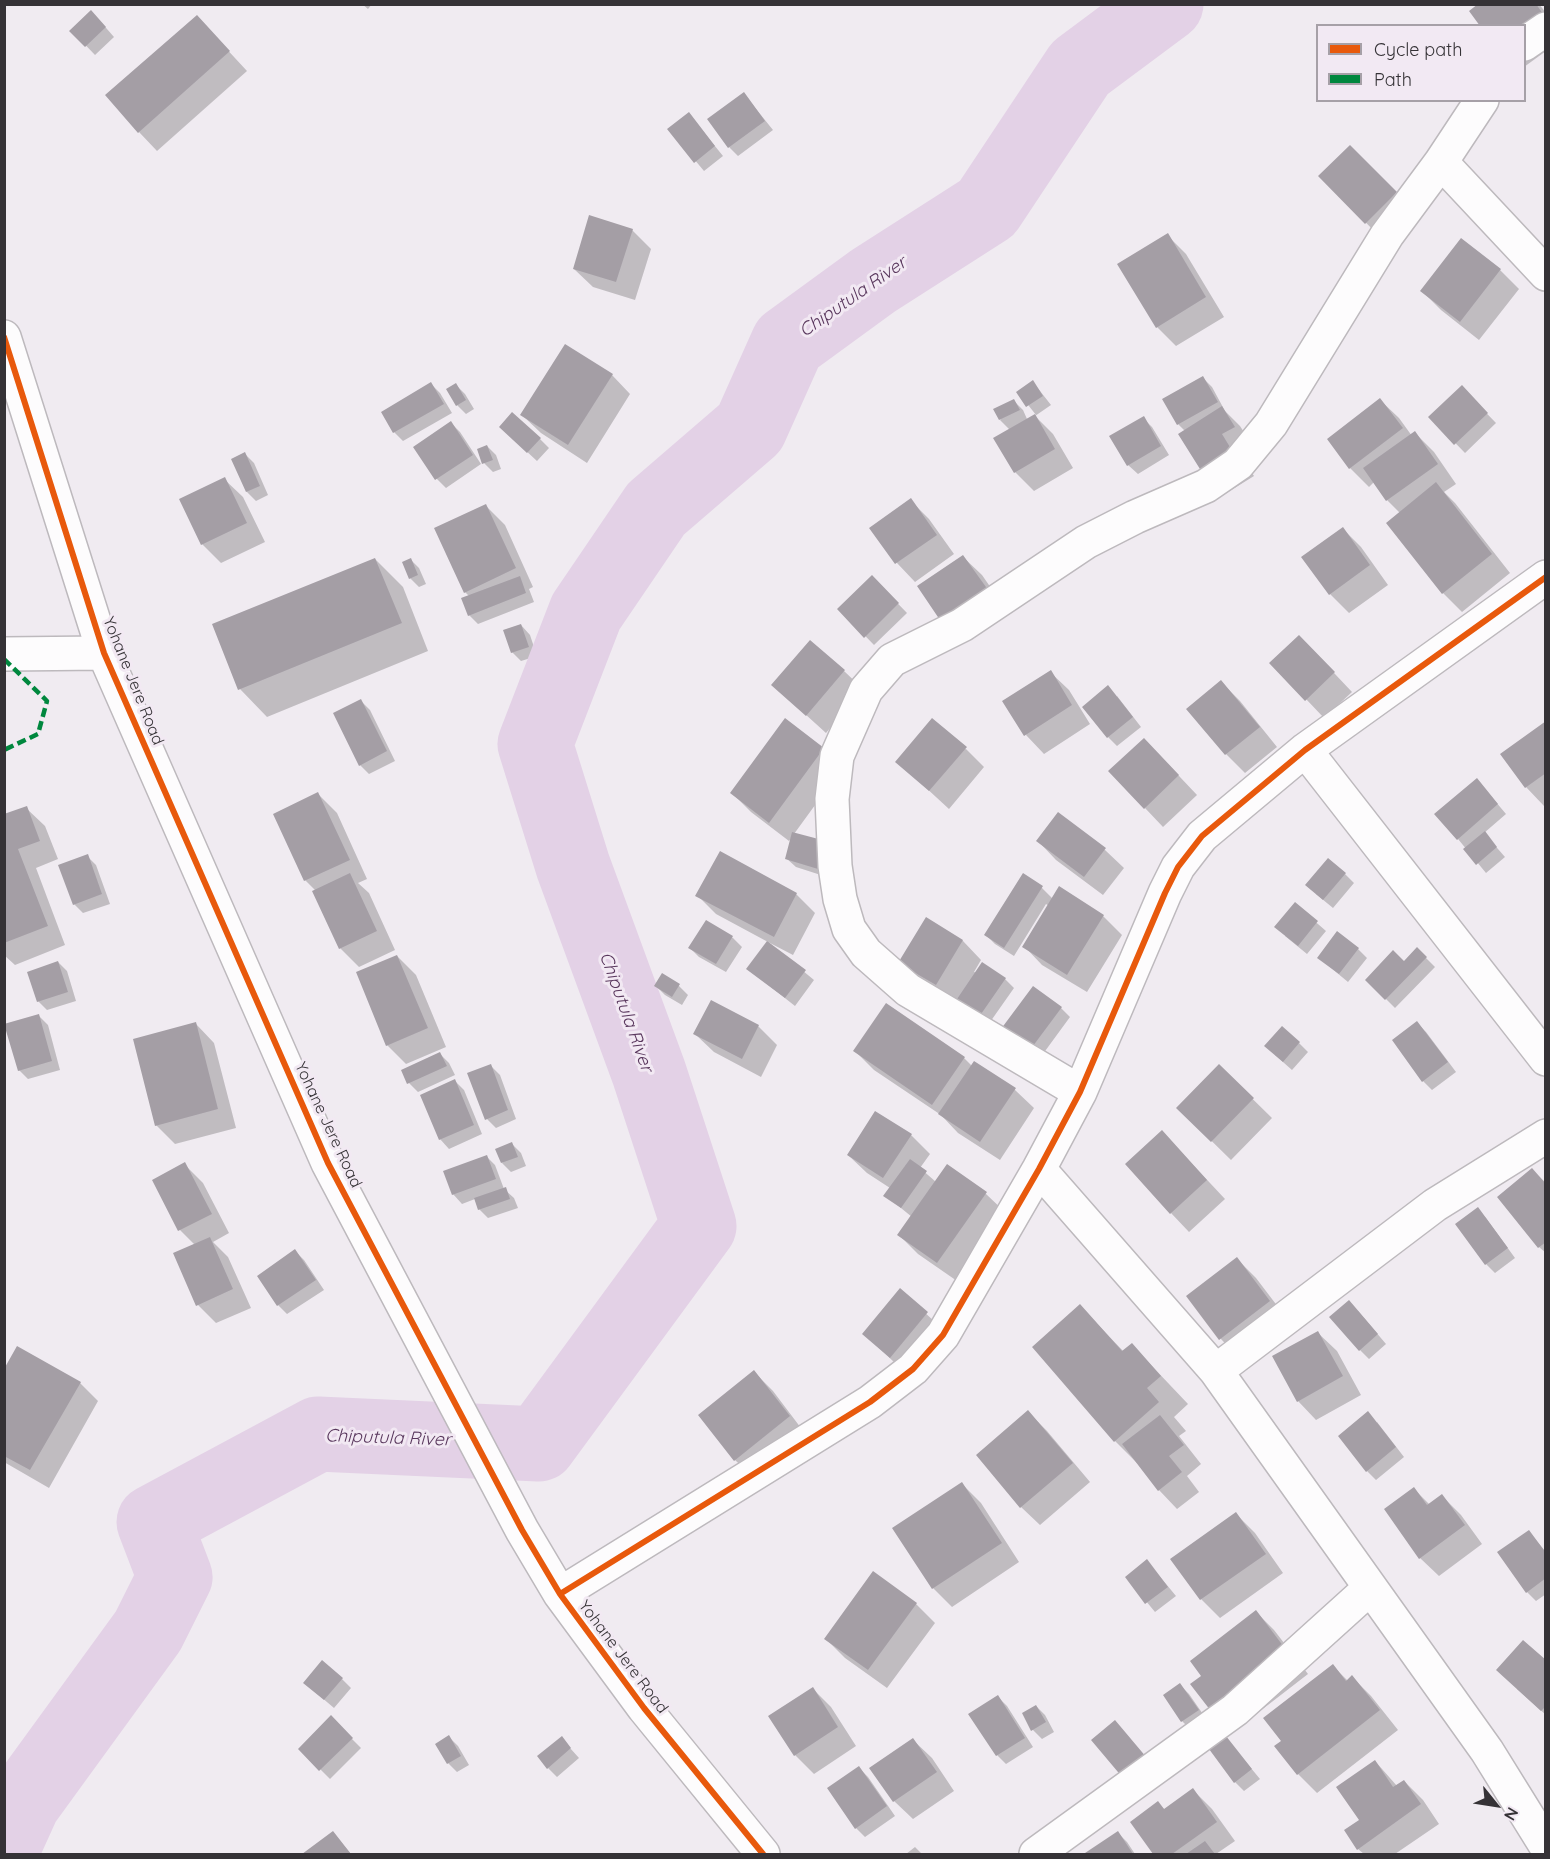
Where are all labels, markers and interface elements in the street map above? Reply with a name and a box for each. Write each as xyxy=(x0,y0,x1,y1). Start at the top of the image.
legend xyxy=(1316,24,1526,102)
text: Cycle path xyxy=(1374,38,1462,61)
text: Path xyxy=(1374,68,1412,91)
water label: Chiputula River xyxy=(795,252,911,342)
street label: Yohane Jere Road xyxy=(99,614,167,748)
water label: Chiputula River xyxy=(594,949,658,1075)
street label: Yohane Jere Road xyxy=(290,1059,366,1191)
water label: Chiputula River xyxy=(325,1425,451,1451)
street label: Yohane Jere Road xyxy=(574,1597,672,1717)
north arrow xyxy=(1466,1775,1526,1835)
text: N xyxy=(1500,1804,1523,1824)

